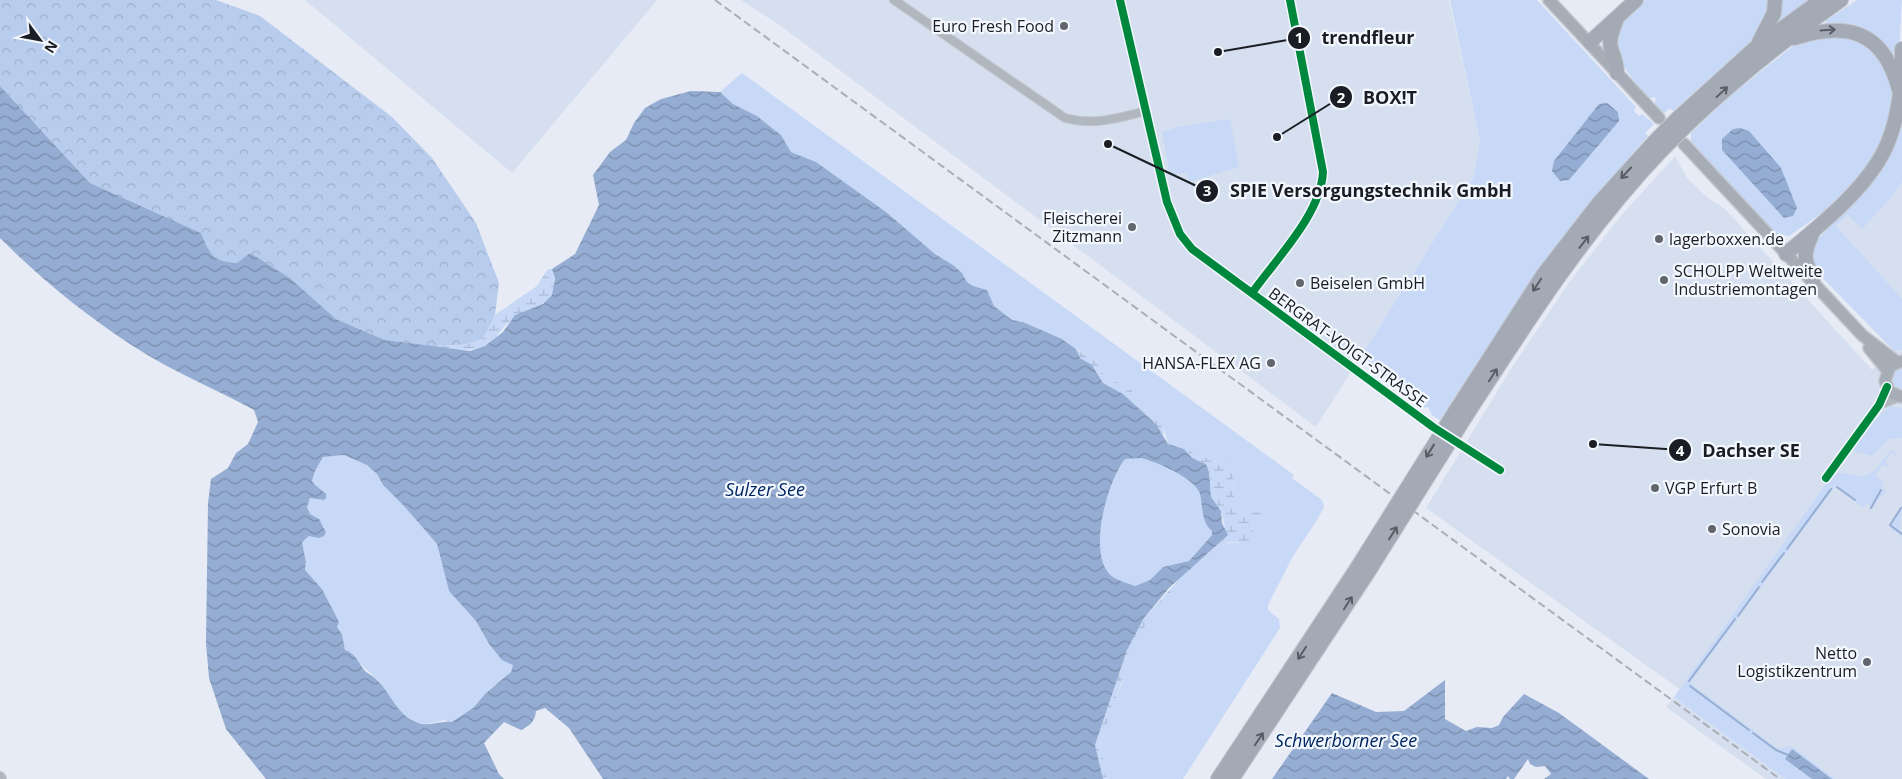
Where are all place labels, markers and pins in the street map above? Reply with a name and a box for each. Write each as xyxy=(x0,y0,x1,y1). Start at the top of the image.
place label: Euro Fresh Food xyxy=(932,15,1054,37)
marker: Euro Fresh Food xyxy=(1058,20,1070,32)
callout: trendfleur xyxy=(1286,22,1424,55)
callout: BOX!T xyxy=(1328,81,1427,114)
callout: SPIE Versorgungstechnik GmbH xyxy=(1194,174,1522,207)
place label: Fleischerei Zitzmann xyxy=(1043,207,1122,247)
marker: Fleischerei Zitzmann xyxy=(1126,221,1138,233)
place label: lagerboxxen.de xyxy=(1669,228,1784,250)
marker: lagerboxxen.de xyxy=(1653,233,1665,245)
place label: SCHOLPP Weltweite Industriemontagen xyxy=(1674,260,1822,300)
place label: Beiselen GmbH xyxy=(1310,272,1425,294)
marker: SCHOLPP Weltweite Industriemontagen xyxy=(1658,274,1670,286)
marker: Beiselen GmbH xyxy=(1294,277,1306,289)
place label: HANSA-FLEX AG xyxy=(1142,352,1261,374)
marker: HANSA-FLEX AG xyxy=(1265,357,1277,369)
callout: Dachser SE xyxy=(1668,434,1810,467)
place label: VGP Erfurt B xyxy=(1665,477,1757,499)
marker: VGP Erfurt B xyxy=(1649,482,1661,494)
place label: Sonovia xyxy=(1722,518,1781,540)
marker: Sonovia xyxy=(1706,523,1718,535)
place label: Netto Logistikzentrum xyxy=(1737,642,1857,682)
marker: Netto Logistikzentrum xyxy=(1861,656,1873,668)

